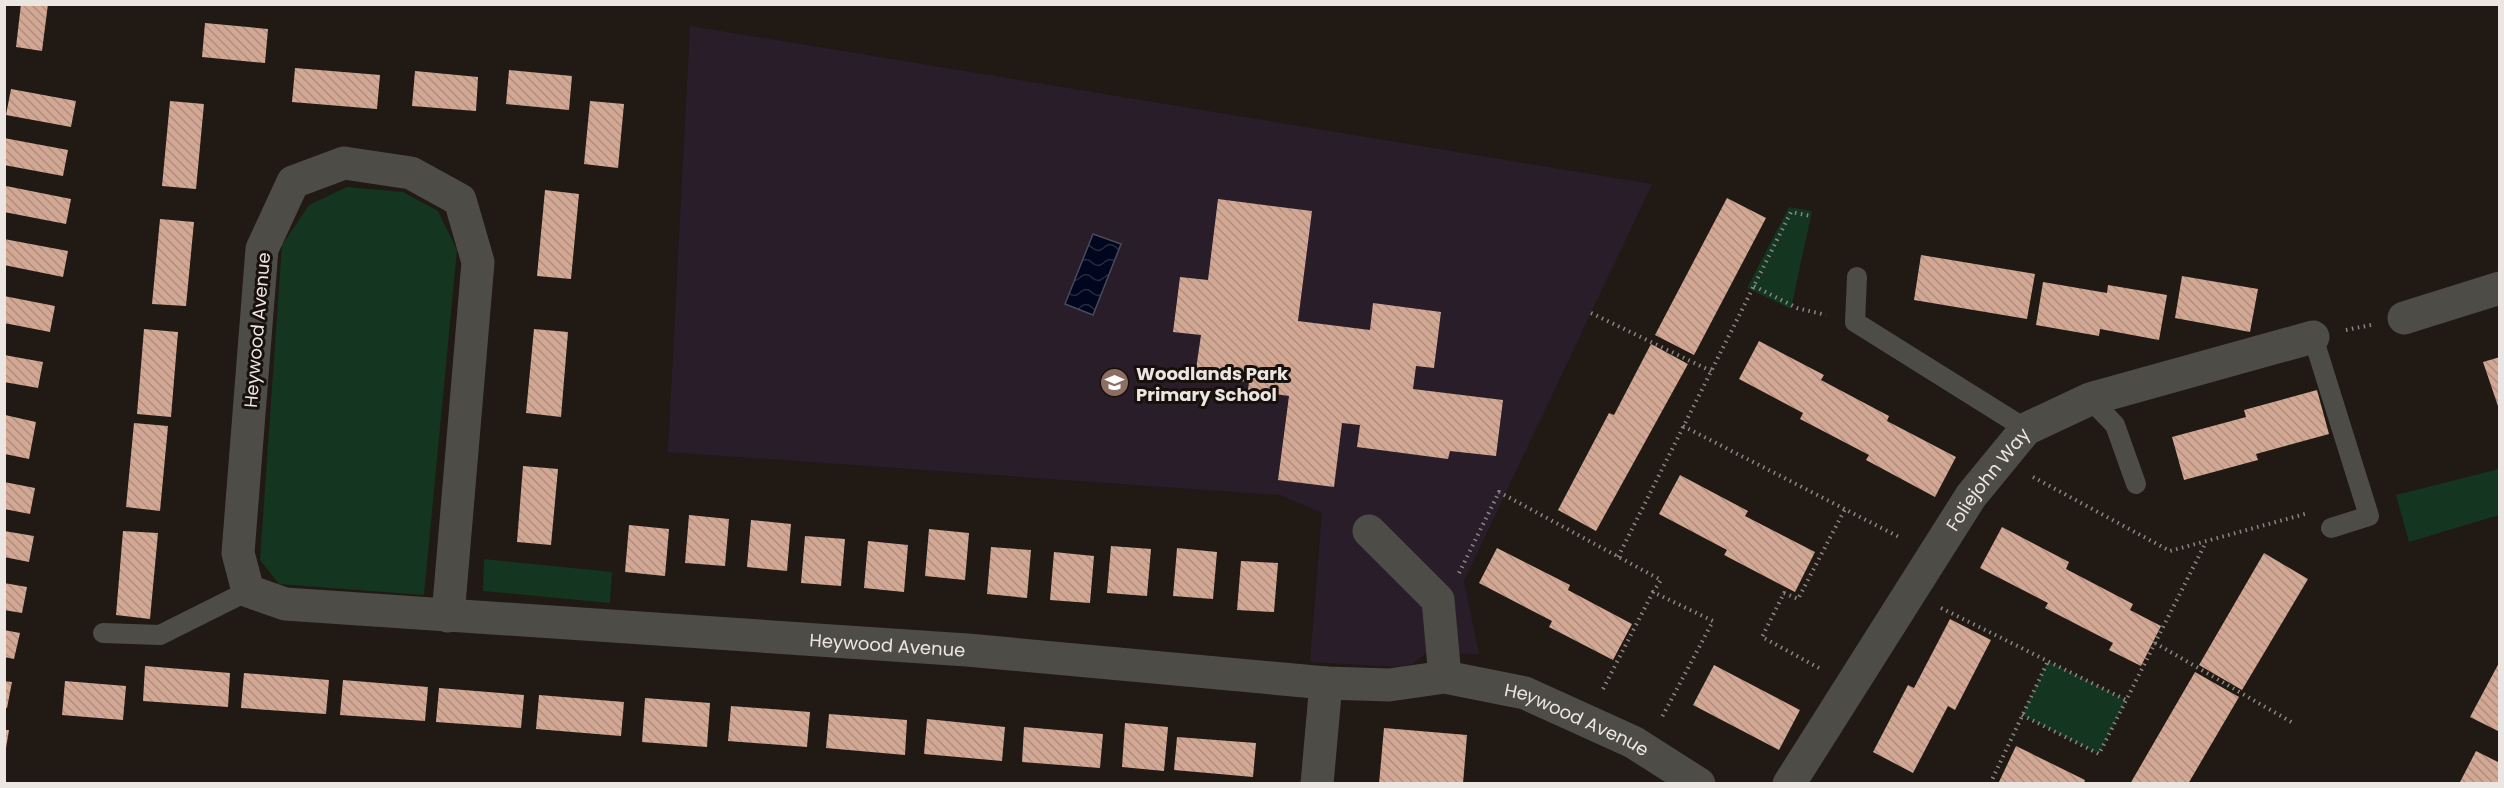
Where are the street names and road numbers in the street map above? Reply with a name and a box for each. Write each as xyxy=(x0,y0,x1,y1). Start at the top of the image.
street label: Heywood Avenue xyxy=(238,251,276,409)
street label: Foliejohn Way xyxy=(1940,422,2035,536)
street label: Heywood Avenue xyxy=(809,627,966,662)
street label: Heywood Avenue xyxy=(1502,677,1654,762)

